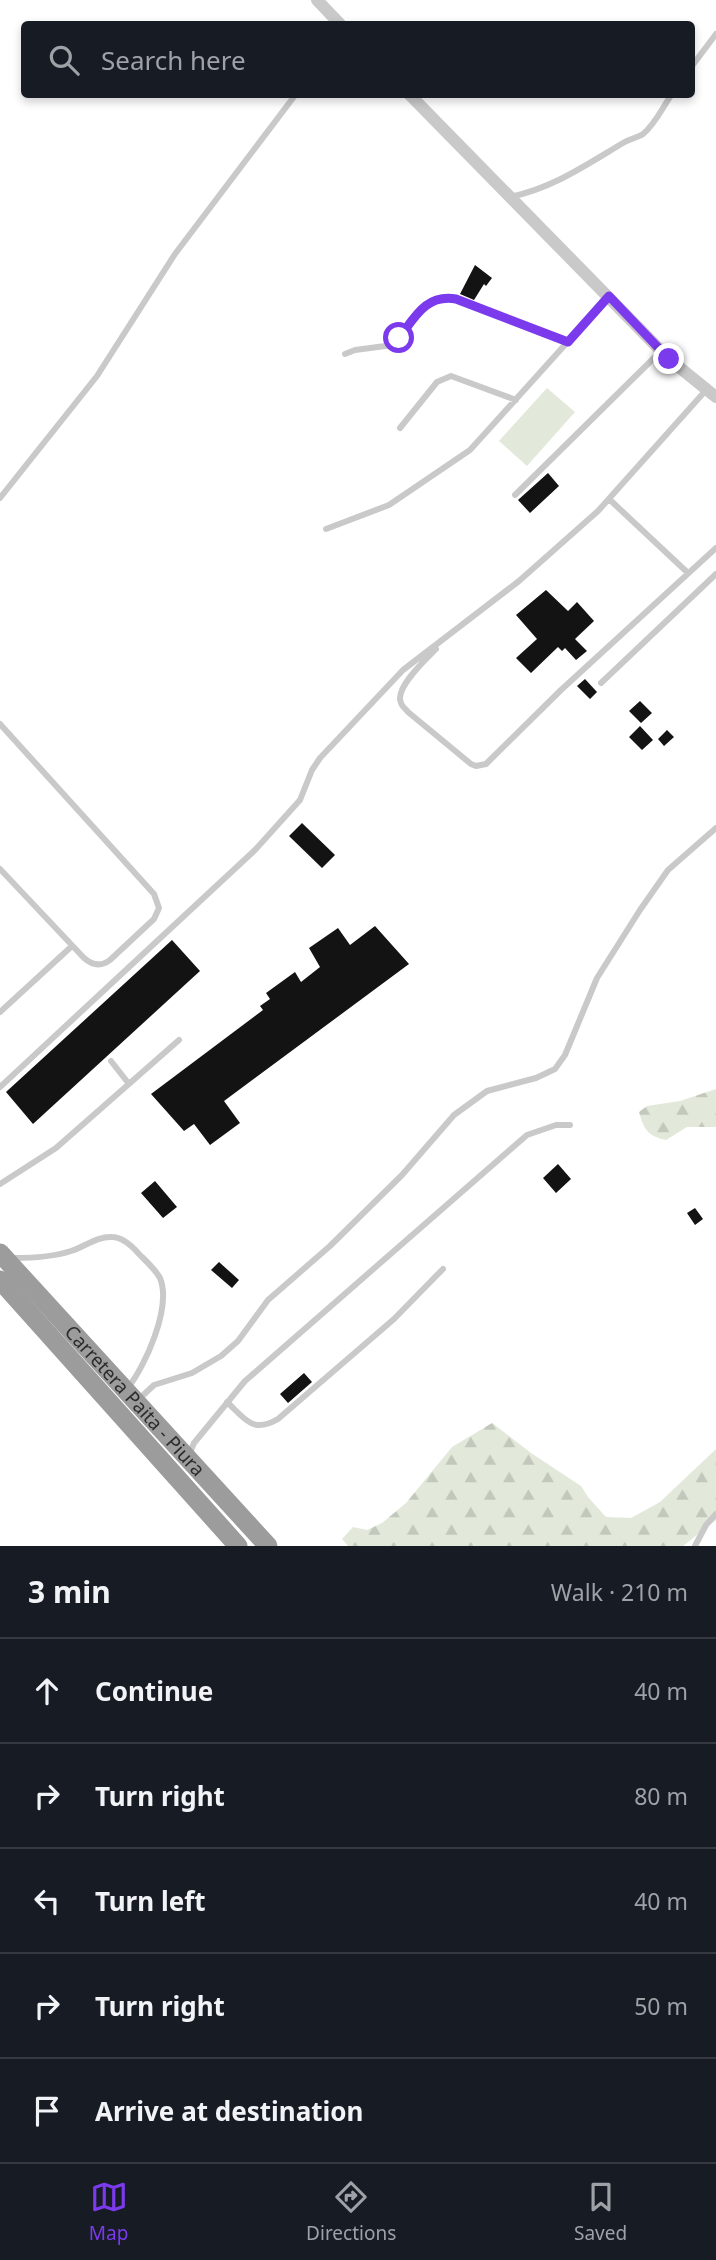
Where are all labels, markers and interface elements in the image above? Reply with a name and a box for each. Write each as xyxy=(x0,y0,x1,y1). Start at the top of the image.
search box xyxy=(21,21,695,98)
icon: search xyxy=(45,41,83,79)
text: Search here xyxy=(101,42,246,78)
route start xyxy=(383,322,414,353)
route end xyxy=(653,343,684,374)
street label: Carretera Paita - Piura xyxy=(59,1319,211,1482)
text: 3 min xyxy=(28,1571,111,1612)
text: Walk · 210 m xyxy=(551,1576,688,1608)
icon: ahead xyxy=(28,1672,66,1710)
text: Continue xyxy=(95,1673,213,1709)
text: 40 m xyxy=(634,1675,688,1707)
icon: right xyxy=(28,1777,66,1815)
text: Turn right xyxy=(95,1778,225,1814)
text: 80 m xyxy=(634,1780,688,1812)
icon: left xyxy=(28,1882,66,1920)
text: Turn left xyxy=(95,1883,206,1919)
text: 40 m xyxy=(634,1885,688,1917)
icon: right xyxy=(28,1987,66,2025)
text: Turn right xyxy=(95,1988,225,2024)
text: 50 m xyxy=(634,1990,688,2022)
icon: arrive xyxy=(28,2092,66,2130)
text: Arrive at destination xyxy=(95,2093,364,2129)
tab: Map xyxy=(89,2178,128,2246)
tab: Directions xyxy=(306,2178,396,2246)
tab: Saved xyxy=(574,2178,627,2246)

